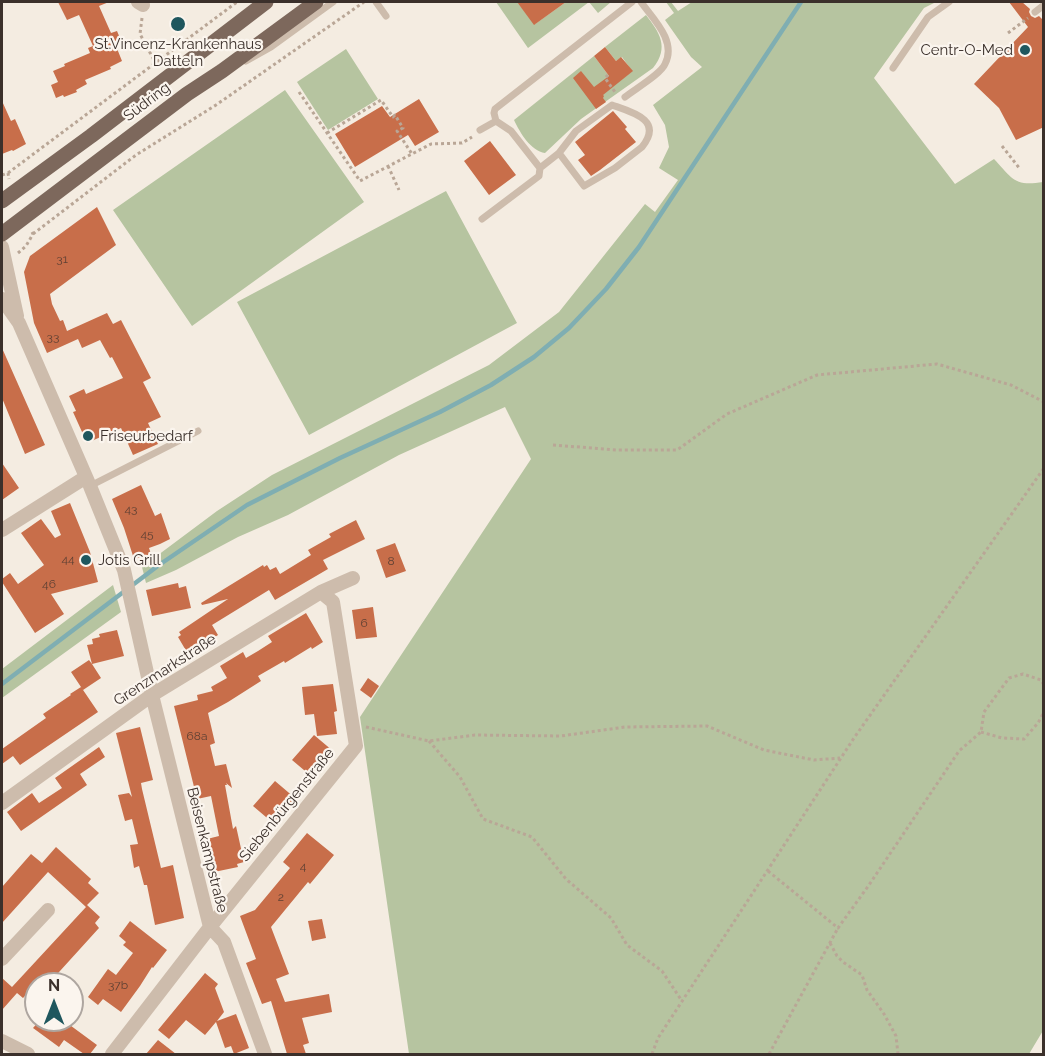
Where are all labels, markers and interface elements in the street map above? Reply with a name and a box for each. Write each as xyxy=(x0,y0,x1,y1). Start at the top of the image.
marker: St.Vincenz-Krankenhaus Datteln xyxy=(169,15,187,33)
place label: St.Vincenz-Krankenhaus Datteln xyxy=(94,35,262,70)
place label: Centr-O-Med xyxy=(920,41,1013,59)
marker: Centr-O-Med xyxy=(1018,43,1032,57)
street label: Südring xyxy=(120,79,174,125)
house number: 31 xyxy=(56,252,68,266)
house number: 33 xyxy=(47,330,59,344)
place label: Friseurbedarf xyxy=(100,427,193,445)
marker: Friseurbedarf xyxy=(81,429,95,443)
house number: 43 xyxy=(125,502,137,516)
house number: 45 xyxy=(140,527,154,541)
place label: Jotis Grill xyxy=(98,551,161,569)
house number: 44 xyxy=(61,552,75,566)
marker: Jotis Grill xyxy=(79,553,93,567)
house number: 8 xyxy=(387,554,395,568)
house number: 46 xyxy=(42,577,56,591)
house number: 6 xyxy=(360,616,368,630)
street label: Grenzmarkstraße xyxy=(110,630,220,710)
house number: 68a xyxy=(187,729,207,743)
street label: Siebenbürgenstraße xyxy=(236,745,338,865)
street label: Beisenkampstraße xyxy=(183,785,231,915)
house number: 4 xyxy=(300,859,306,873)
house number: 2 xyxy=(278,890,284,904)
north arrow xyxy=(24,972,84,1032)
text: N xyxy=(48,976,60,995)
house number: 37b xyxy=(108,978,128,992)

